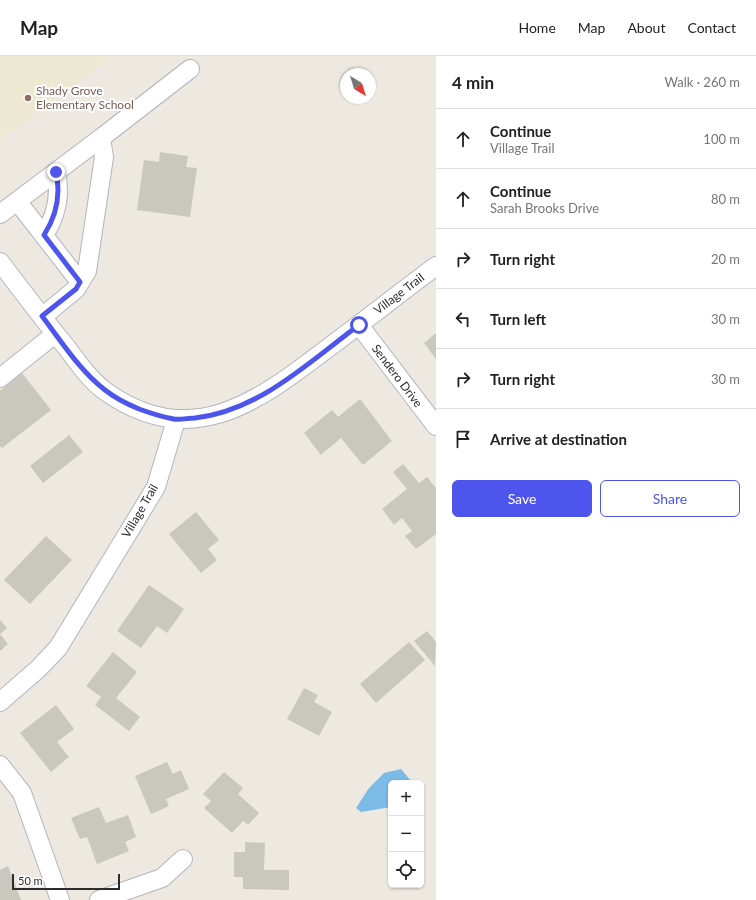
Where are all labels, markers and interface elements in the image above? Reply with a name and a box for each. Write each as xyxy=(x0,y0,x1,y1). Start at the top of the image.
text: Map xyxy=(20,16,58,39)
text: Home xyxy=(518,19,556,36)
text: Map xyxy=(578,19,605,36)
text: About xyxy=(627,19,665,36)
text: Contact xyxy=(687,19,736,36)
north arrow xyxy=(340,68,376,104)
text: 4 min xyxy=(452,72,494,93)
text: Walk · 260 m xyxy=(664,74,740,90)
place label: Shady Grove Elementary School xyxy=(36,83,134,112)
marker: Shady Grove Elementary School xyxy=(23,93,33,103)
text: Continue xyxy=(490,122,551,140)
icon: ahead xyxy=(452,128,474,150)
text: 100 m xyxy=(703,131,740,147)
text: Village Trail xyxy=(490,140,555,156)
route end xyxy=(47,163,65,181)
text: Continue xyxy=(490,182,551,200)
icon: ahead xyxy=(452,188,474,210)
text: 80 m xyxy=(711,191,740,207)
text: Sarah Brooks Drive xyxy=(490,200,599,216)
icon: right xyxy=(452,248,474,270)
text: Turn right xyxy=(490,250,555,268)
text: 20 m xyxy=(711,251,740,267)
street label: Village Trail xyxy=(370,270,427,318)
icon: left xyxy=(452,308,474,330)
text: Turn left xyxy=(490,310,546,328)
text: 30 m xyxy=(711,311,740,327)
route start xyxy=(350,316,368,334)
street label: Sendero Drive xyxy=(369,341,426,410)
icon: right xyxy=(452,368,474,390)
text: Turn right xyxy=(490,370,555,388)
text: 30 m xyxy=(711,371,740,387)
icon: arrive xyxy=(452,428,474,450)
text: Arrive at destination xyxy=(490,430,627,448)
button: Save xyxy=(452,480,592,517)
button: Share xyxy=(600,480,740,517)
street label: Village Trail xyxy=(118,481,161,540)
map controls xyxy=(388,780,424,888)
button: + xyxy=(388,780,424,816)
button: − xyxy=(388,816,424,852)
button: locate xyxy=(388,852,424,888)
scale bar xyxy=(12,872,120,891)
text: 50 m xyxy=(18,874,43,887)

